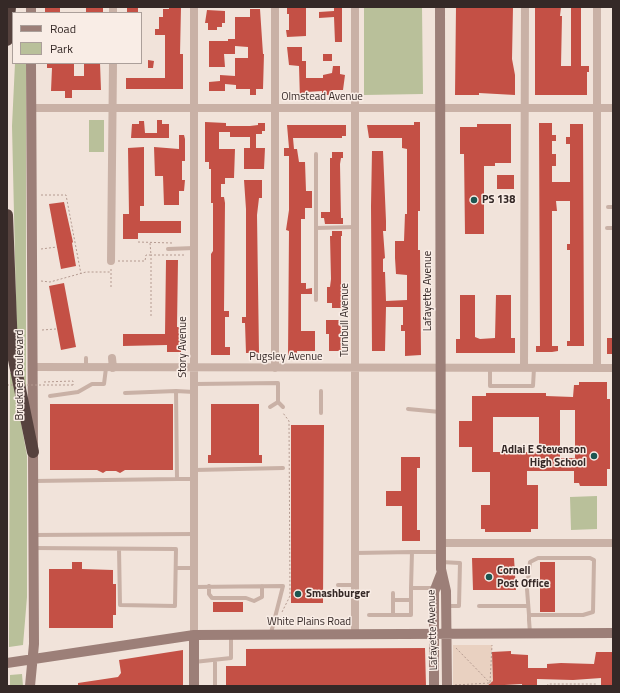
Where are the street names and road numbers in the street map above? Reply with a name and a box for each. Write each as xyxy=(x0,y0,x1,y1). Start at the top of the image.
street label: Olmstead Avenue xyxy=(281,90,363,104)
street label: Lafayette Avenue xyxy=(421,251,435,331)
street label: Turnbull Avenue xyxy=(338,283,352,357)
street label: Story Avenue xyxy=(176,316,190,378)
street label: Bruckner Boulevard xyxy=(13,330,27,420)
street label: Pugsley Avenue xyxy=(249,350,323,364)
street label: Lafayette Avenue xyxy=(425,589,441,671)
street label: White Plains Road xyxy=(267,615,351,629)

